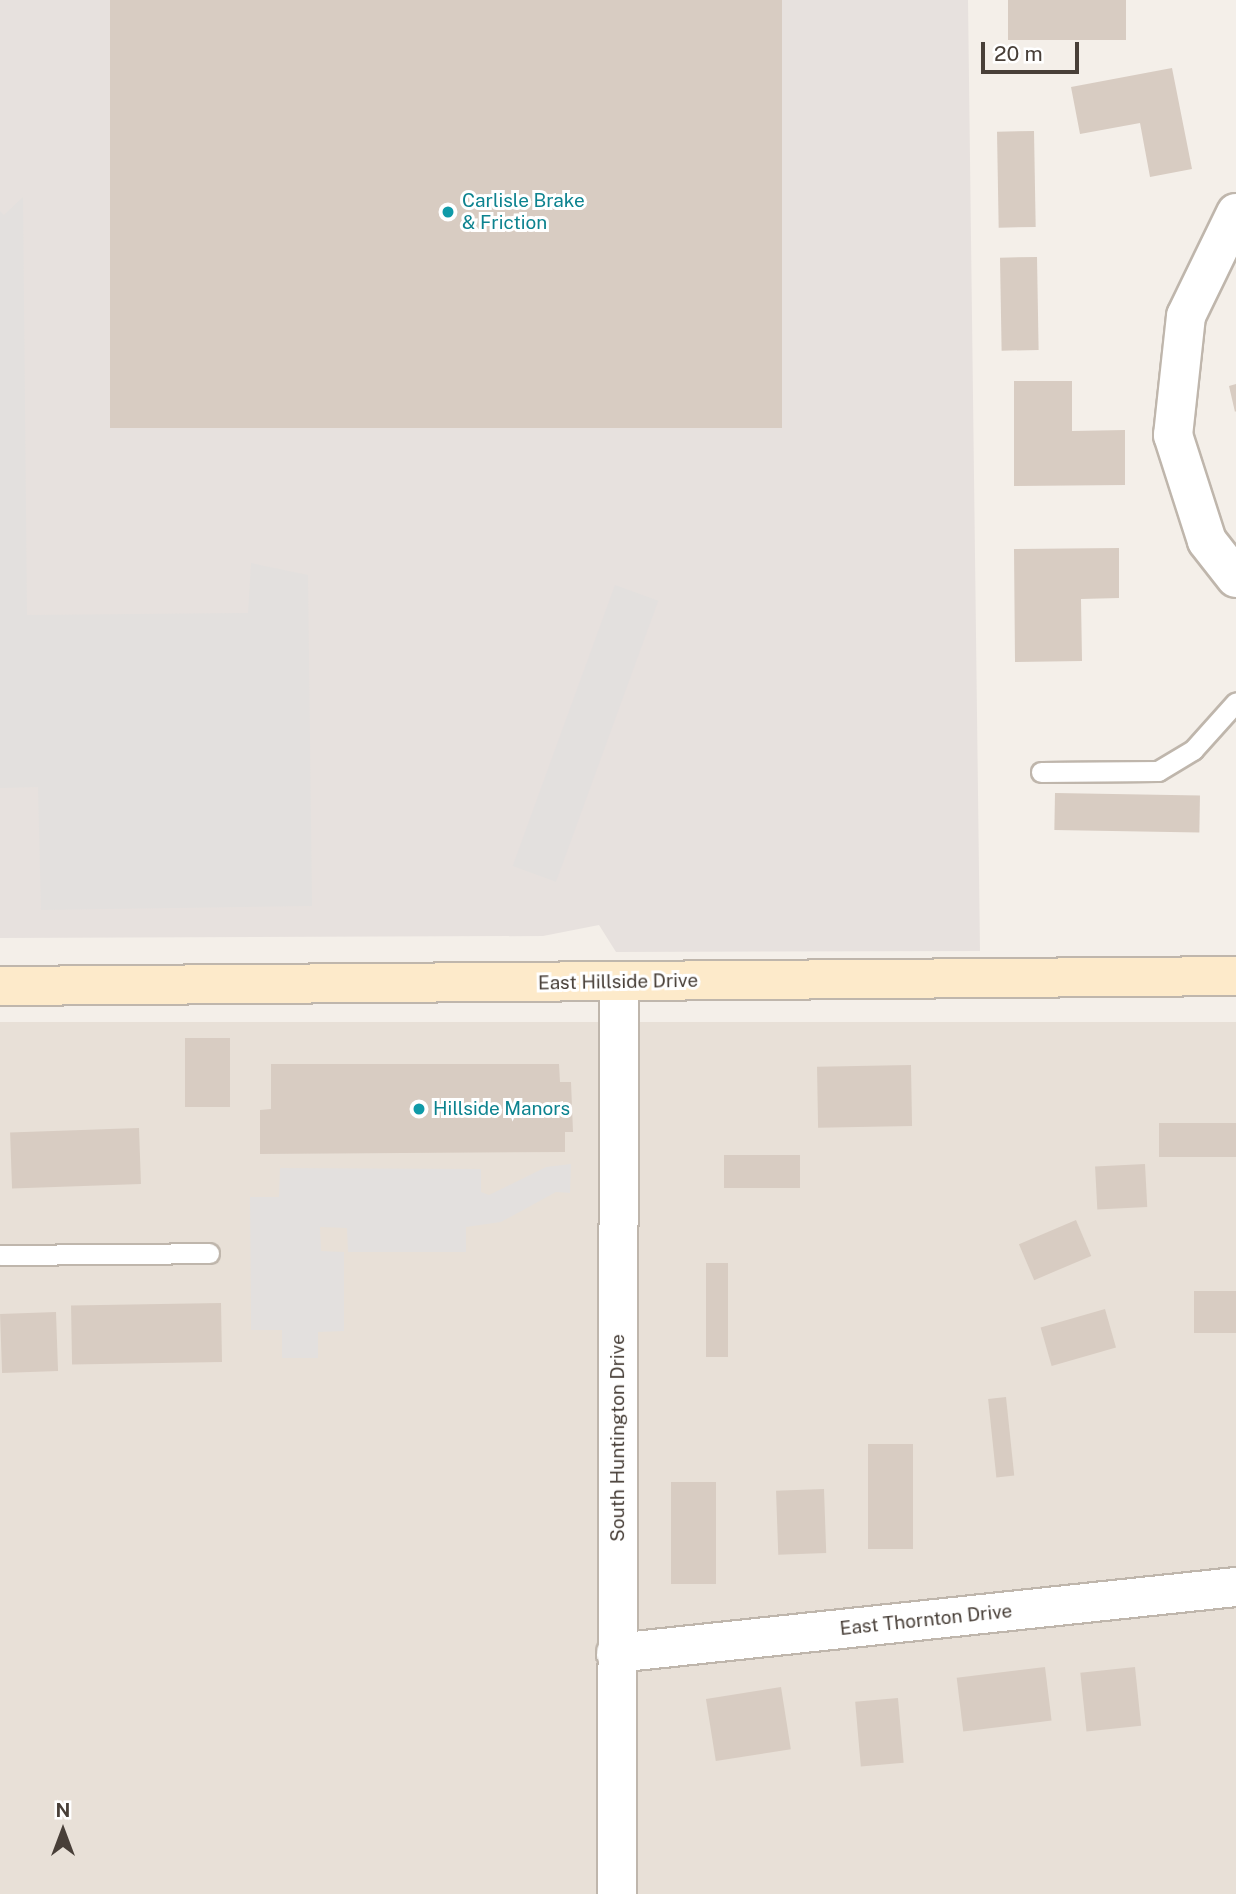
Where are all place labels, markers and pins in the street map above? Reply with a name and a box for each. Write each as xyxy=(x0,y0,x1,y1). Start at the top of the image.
place label: Carlisle Brake & Friction xyxy=(462,190,585,234)
marker: Carlisle Brake & Friction xyxy=(440,204,456,220)
place label: Hillside Manors xyxy=(433,1098,570,1120)
marker: Hillside Manors xyxy=(411,1101,427,1117)

